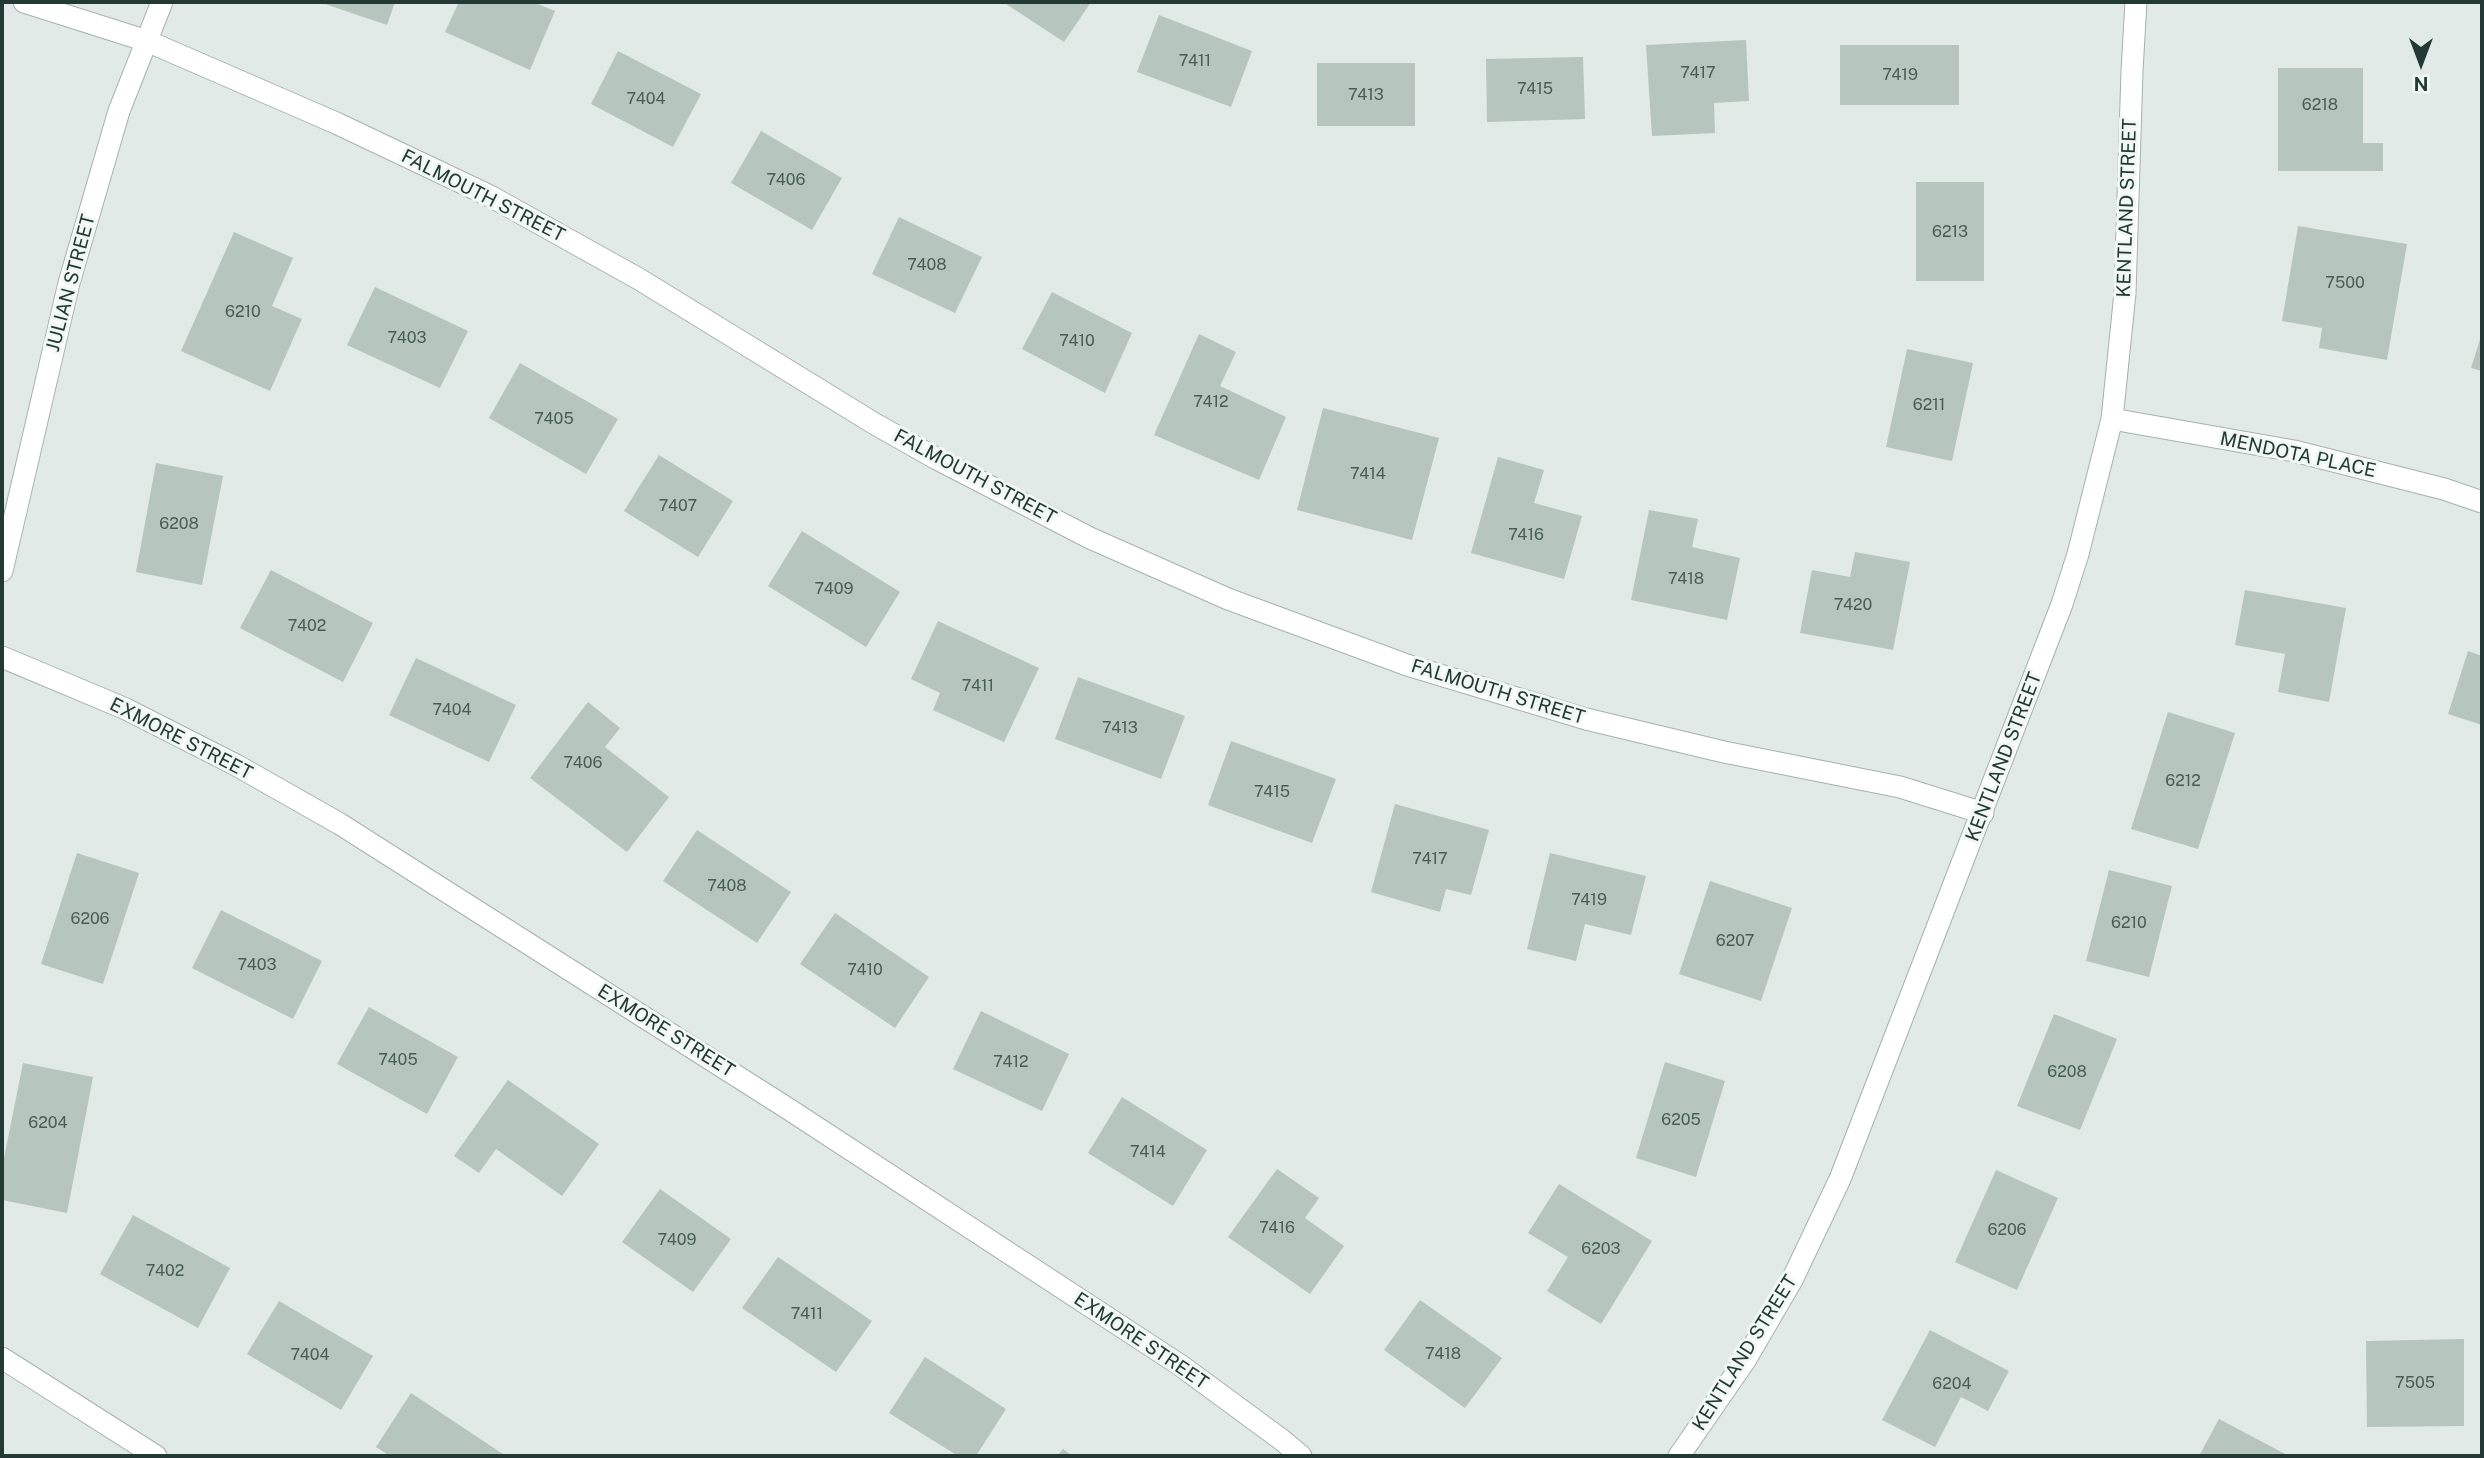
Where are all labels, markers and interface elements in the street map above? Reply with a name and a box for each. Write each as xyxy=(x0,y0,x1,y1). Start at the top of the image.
north arrow xyxy=(2386,28,2456,98)
house number: 7411 xyxy=(1179,51,1211,71)
house number: 7417 xyxy=(1680,63,1716,83)
house number: 7419 xyxy=(1882,65,1918,85)
text: N xyxy=(2414,73,2428,95)
house number: 7415 xyxy=(1517,79,1553,99)
house number: 7413 xyxy=(1348,85,1384,105)
house number: 7404 xyxy=(626,89,666,109)
house number: 6218 xyxy=(2302,95,2338,115)
street label: KENTLAND STREET xyxy=(2112,118,2142,298)
street label: FALMOUTH STREET xyxy=(397,145,569,247)
house number: 7406 xyxy=(767,170,805,190)
street label: JULIAN STREET xyxy=(42,212,100,354)
house number: 6213 xyxy=(1932,222,1968,242)
house number: 7408 xyxy=(907,255,947,275)
house number: 7500 xyxy=(2325,273,2365,293)
house number: 6210 xyxy=(225,302,261,322)
house number: 7403 xyxy=(387,328,427,348)
house number: 7410 xyxy=(1059,331,1095,351)
house number: 7412 xyxy=(1193,392,1229,412)
house number: 6211 xyxy=(1913,395,1945,415)
house number: 7405 xyxy=(534,409,574,429)
street label: FALMOUTH STREET xyxy=(890,425,1060,529)
street label: MENDOTA PLACE xyxy=(2218,427,2378,483)
house number: 7414 xyxy=(1350,464,1386,484)
house number: 7407 xyxy=(659,496,697,516)
house number: 6208 xyxy=(159,514,199,534)
house number: 7416 xyxy=(1508,525,1544,545)
house number: 7418 xyxy=(1668,569,1704,589)
house number: 7409 xyxy=(815,579,853,599)
house number: 7420 xyxy=(1834,595,1872,615)
house number: 7402 xyxy=(288,616,326,636)
street label: FALMOUTH STREET xyxy=(1408,655,1588,729)
street label: KENTLAND STREET xyxy=(1961,669,2047,845)
house number: 7411 xyxy=(962,676,994,696)
street label: EXMORE STREET xyxy=(106,693,256,785)
house number: 7404 xyxy=(432,700,472,720)
house number: 7413 xyxy=(1102,718,1138,738)
house number: 7406 xyxy=(564,753,602,773)
house number: 6212 xyxy=(2165,771,2201,791)
house number: 7415 xyxy=(1254,782,1290,802)
house number: 7417 xyxy=(1412,849,1448,869)
house number: 7408 xyxy=(707,876,747,896)
house number: 7419 xyxy=(1571,890,1607,910)
house number: 6206 xyxy=(70,909,110,929)
house number: 6210 xyxy=(2111,913,2147,933)
house number: 6207 xyxy=(1716,931,1754,951)
house number: 7403 xyxy=(237,955,277,975)
house number: 7410 xyxy=(847,960,883,980)
street label: EXMORE STREET xyxy=(593,980,739,1082)
house number: 7405 xyxy=(378,1050,418,1070)
house number: 7412 xyxy=(993,1052,1029,1072)
house number: 6208 xyxy=(2047,1062,2087,1082)
house number: 6205 xyxy=(1661,1110,1701,1130)
house number: 6204 xyxy=(28,1113,68,1133)
house number: 7414 xyxy=(1130,1142,1166,1162)
house number: 7416 xyxy=(1259,1218,1295,1238)
house number: 6206 xyxy=(1987,1220,2027,1240)
house number: 7409 xyxy=(658,1230,696,1250)
house number: 6203 xyxy=(1581,1239,1621,1259)
house number: 7402 xyxy=(146,1261,184,1281)
street label: KENTLAND STREET xyxy=(1688,1271,1802,1435)
street label: EXMORE STREET xyxy=(1069,1288,1213,1394)
house number: 7411 xyxy=(791,1304,823,1324)
house number: 7418 xyxy=(1425,1344,1461,1364)
house number: 7404 xyxy=(290,1345,330,1365)
house number: 7505 xyxy=(2395,1373,2435,1393)
house number: 6204 xyxy=(1932,1374,1972,1394)

